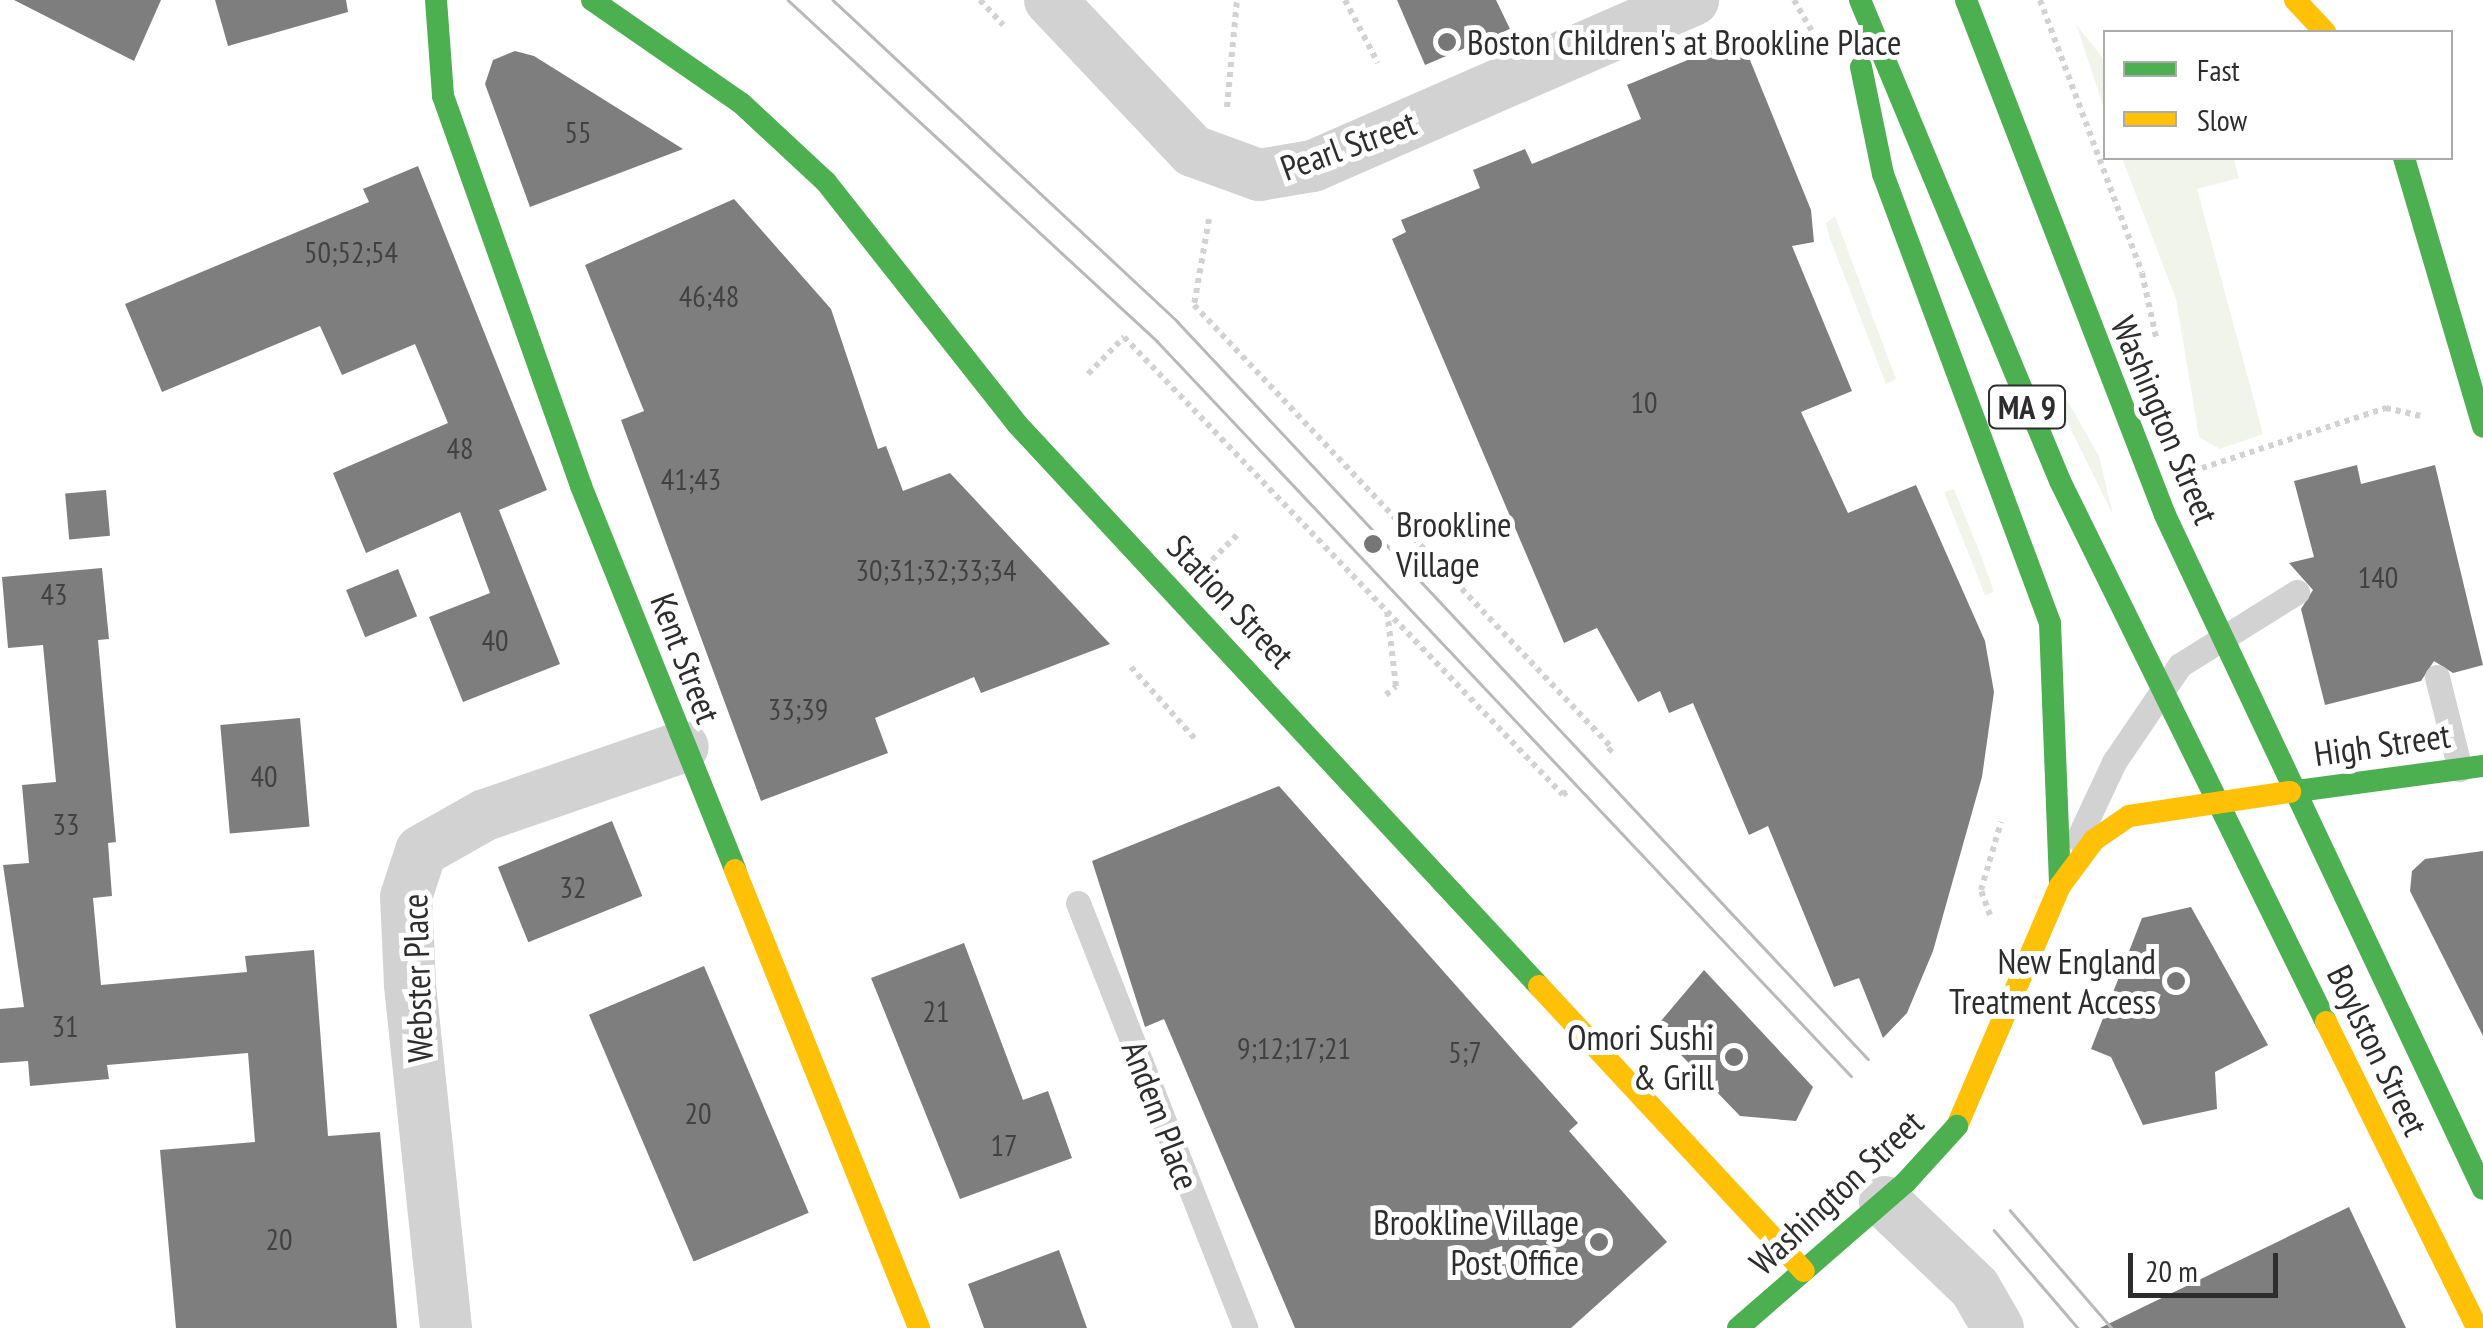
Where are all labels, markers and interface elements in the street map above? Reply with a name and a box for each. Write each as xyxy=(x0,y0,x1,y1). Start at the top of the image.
place label: Boston Children's at Brookline Place xyxy=(1467,21,1901,63)
legend xyxy=(2103,30,2453,160)
marker: Boston Children's at Brookline Place xyxy=(1436,31,1458,53)
text: Fast xyxy=(2197,50,2240,89)
text: Slow xyxy=(2197,100,2247,139)
street label: Pearl Street xyxy=(1275,101,1421,189)
house number: 55 xyxy=(565,114,591,150)
house number: 50;52;54 xyxy=(304,234,398,270)
house number: 46;48 xyxy=(679,278,739,314)
street label: Washington Street xyxy=(2102,310,2228,530)
road number: MA 9 xyxy=(1987,380,2067,434)
house number: 10 xyxy=(1631,384,1657,420)
house number: 48 xyxy=(447,430,473,466)
house number: 41;43 xyxy=(661,461,721,497)
place label: Brookline Village xyxy=(1396,503,1511,585)
street label: Station Street xyxy=(1159,526,1303,676)
marker: Brookline Village xyxy=(1360,531,1386,557)
house number: 30;31;32;33;34 xyxy=(856,552,1016,588)
house number: 140 xyxy=(2358,559,2398,595)
house number: 43 xyxy=(41,576,67,612)
street label: Kent Street xyxy=(642,587,730,729)
house number: 40 xyxy=(482,622,508,658)
house number: 33;39 xyxy=(768,691,828,727)
street label: High Street xyxy=(2311,714,2453,774)
house number: 40 xyxy=(251,758,277,794)
house number: 33 xyxy=(53,806,79,842)
house number: 32 xyxy=(560,869,586,905)
street label: Webster Place xyxy=(393,893,441,1063)
place label: New England Treatment Access xyxy=(1948,940,2156,1022)
street label: Boylston Street xyxy=(2319,958,2437,1142)
marker: New England Treatment Access xyxy=(2165,970,2187,992)
house number: 21 xyxy=(923,993,949,1029)
house number: 31 xyxy=(52,1008,78,1044)
place label: Omori Sushi & Grill xyxy=(1567,1016,1714,1098)
house number: 9;12;17;21 xyxy=(1237,1030,1351,1066)
house number: 5;7 xyxy=(1448,1034,1482,1070)
street label: Andem Place xyxy=(1113,1035,1209,1195)
marker: Omori Sushi & Grill xyxy=(1723,1046,1745,1068)
house number: 20 xyxy=(685,1095,711,1131)
street label: Washington Street xyxy=(1741,1101,1931,1283)
house number: 17 xyxy=(991,1127,1017,1163)
place label: Brookline Village Post Office xyxy=(1372,1201,1579,1283)
house number: 20 xyxy=(266,1221,292,1257)
marker: Brookline Village Post Office xyxy=(1588,1231,1610,1253)
scale bar xyxy=(2133,1233,2283,1295)
text: 20 m xyxy=(2145,1251,2198,1290)

